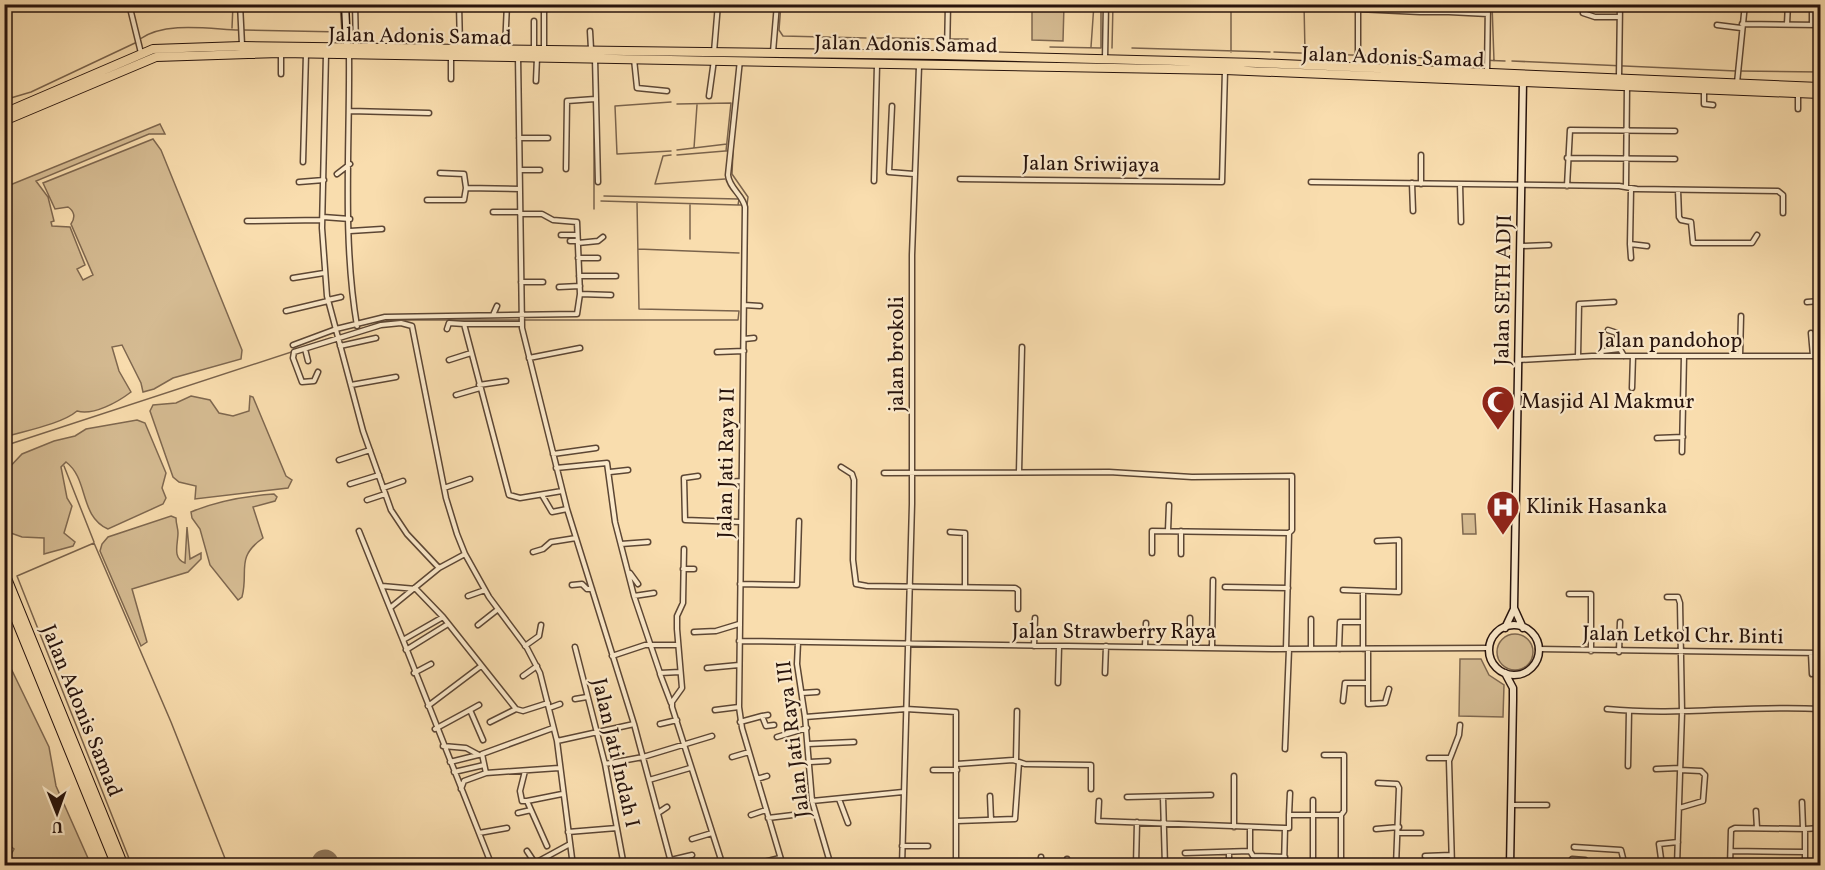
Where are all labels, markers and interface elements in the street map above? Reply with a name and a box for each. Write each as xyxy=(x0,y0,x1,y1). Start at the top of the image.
street label: Jalan Adonis Samad xyxy=(328,21,512,53)
street label: Jalan Adonis Samad xyxy=(814,29,998,61)
street label: Jalan Adonis Samad xyxy=(1301,40,1485,76)
street label: Jalan Sriwijaya xyxy=(1022,149,1160,181)
street label: Jalan SETH ADJI xyxy=(1488,214,1520,366)
street label: jalan brokoli xyxy=(883,296,912,412)
street label: Jalan pandohop xyxy=(1598,327,1742,356)
mosque icon: Masjid Al Makmur xyxy=(1480,384,1516,431)
street label: Jalan Jati Raya II xyxy=(711,387,743,539)
place label: Masjid Al Makmur xyxy=(1521,388,1694,417)
hospital icon: Klinik Hasanka xyxy=(1485,489,1521,536)
place label: Klinik Hasanka xyxy=(1526,493,1668,522)
street label: Jalan Strawberry Raya xyxy=(1012,618,1216,647)
street label: Jalan Letkol Chr. Binti xyxy=(1582,620,1784,652)
street label: Jalan Adonis Samad xyxy=(33,621,129,801)
street label: Jalan Jati Raya III xyxy=(770,659,818,819)
street label: Jalan Jati Indah I xyxy=(584,676,646,830)
north arrow xyxy=(27,783,87,843)
text: U xyxy=(52,815,63,837)

